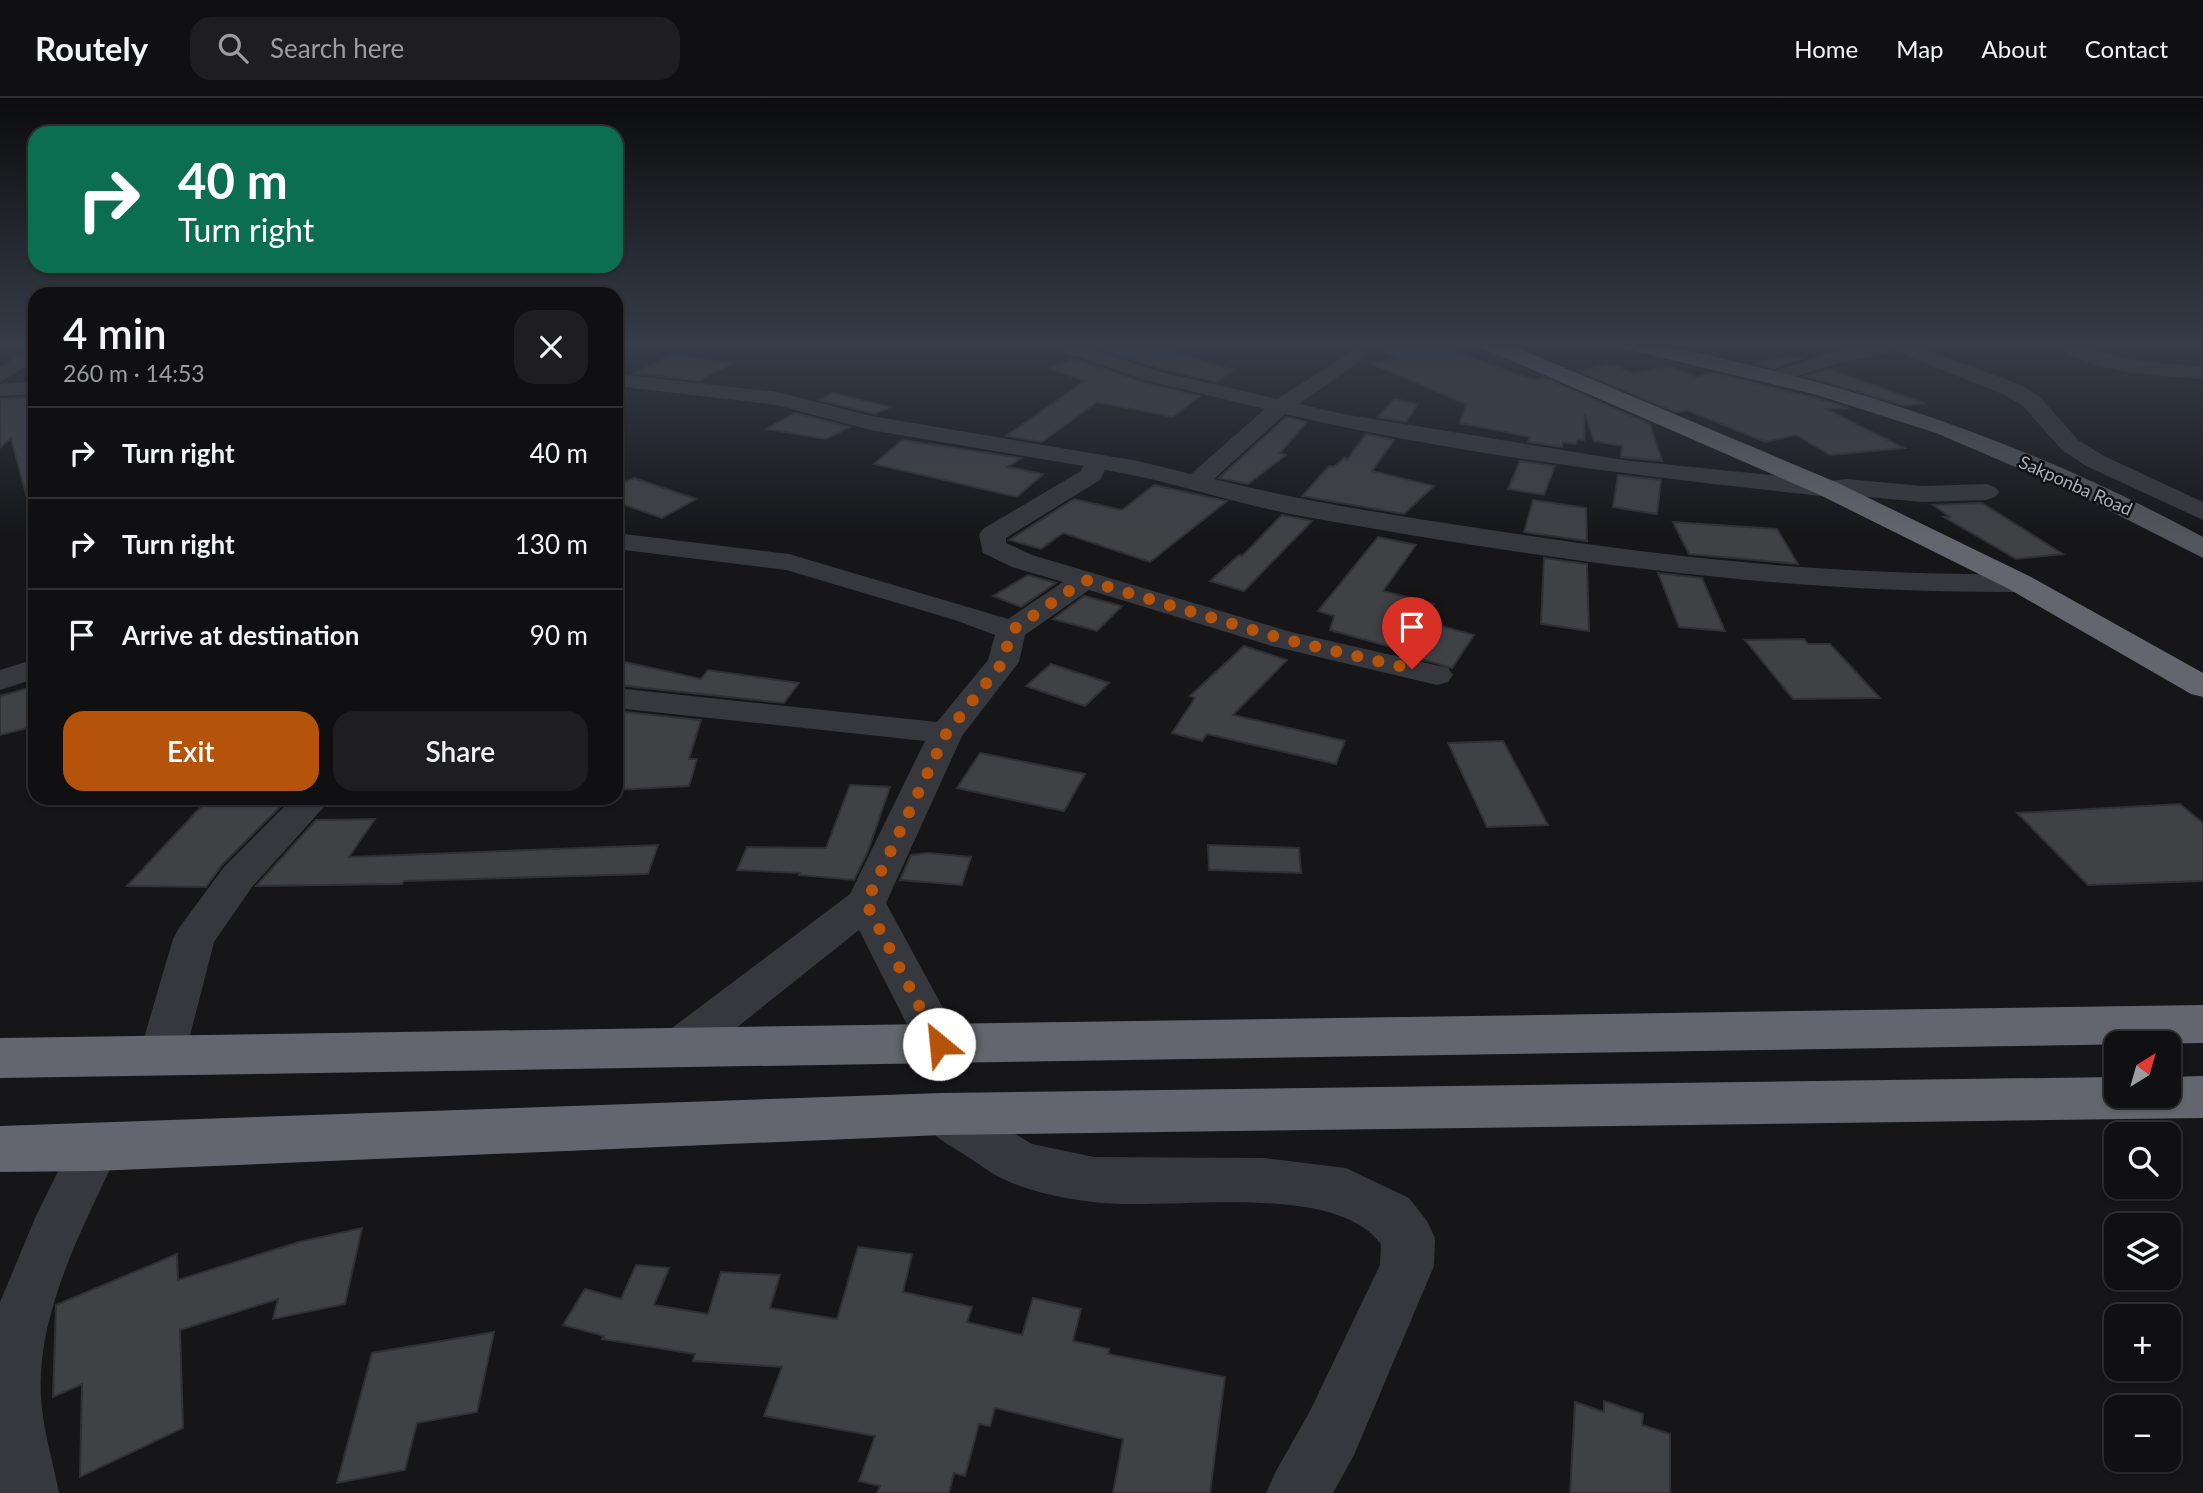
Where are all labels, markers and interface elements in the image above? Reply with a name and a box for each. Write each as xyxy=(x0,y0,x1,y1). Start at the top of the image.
search box xyxy=(190,17,680,80)
text: Routely xyxy=(35,28,148,68)
icon: search xyxy=(214,29,252,67)
text: Search here xyxy=(270,32,404,64)
text: Home xyxy=(1794,34,1858,63)
text: Map xyxy=(1896,34,1944,63)
text: About xyxy=(1982,34,2047,63)
text: Contact xyxy=(2085,34,2168,63)
text: 40 m xyxy=(178,151,288,209)
icon: right xyxy=(63,154,154,245)
text: Turn right xyxy=(178,210,314,249)
text: 4 min xyxy=(63,308,167,358)
button: close xyxy=(514,310,588,384)
text: 260 m · 14:53 xyxy=(63,359,205,387)
icon: right xyxy=(63,434,101,472)
text: Turn right xyxy=(122,437,235,469)
text: 40 m xyxy=(530,437,588,469)
street label: Sakponba Road xyxy=(2016,450,2136,520)
icon: right xyxy=(63,525,101,563)
text: Turn right xyxy=(122,528,235,560)
text: 130 m xyxy=(515,528,588,560)
pin xyxy=(1382,597,1442,669)
icon: arrive xyxy=(1393,608,1431,646)
icon: arrive xyxy=(63,616,101,654)
text: Arrive at destination xyxy=(122,619,359,651)
text: 90 m xyxy=(530,619,588,651)
button: Exit xyxy=(63,711,319,791)
button: Share xyxy=(333,711,588,791)
position arrow xyxy=(902,1007,976,1081)
north arrow xyxy=(2104,1031,2180,1108)
map controls xyxy=(2104,1031,2181,1472)
button: search xyxy=(2104,1122,2181,1199)
button: layers xyxy=(2104,1213,2181,1290)
button: + xyxy=(2104,1304,2181,1381)
button: − xyxy=(2104,1395,2181,1472)

